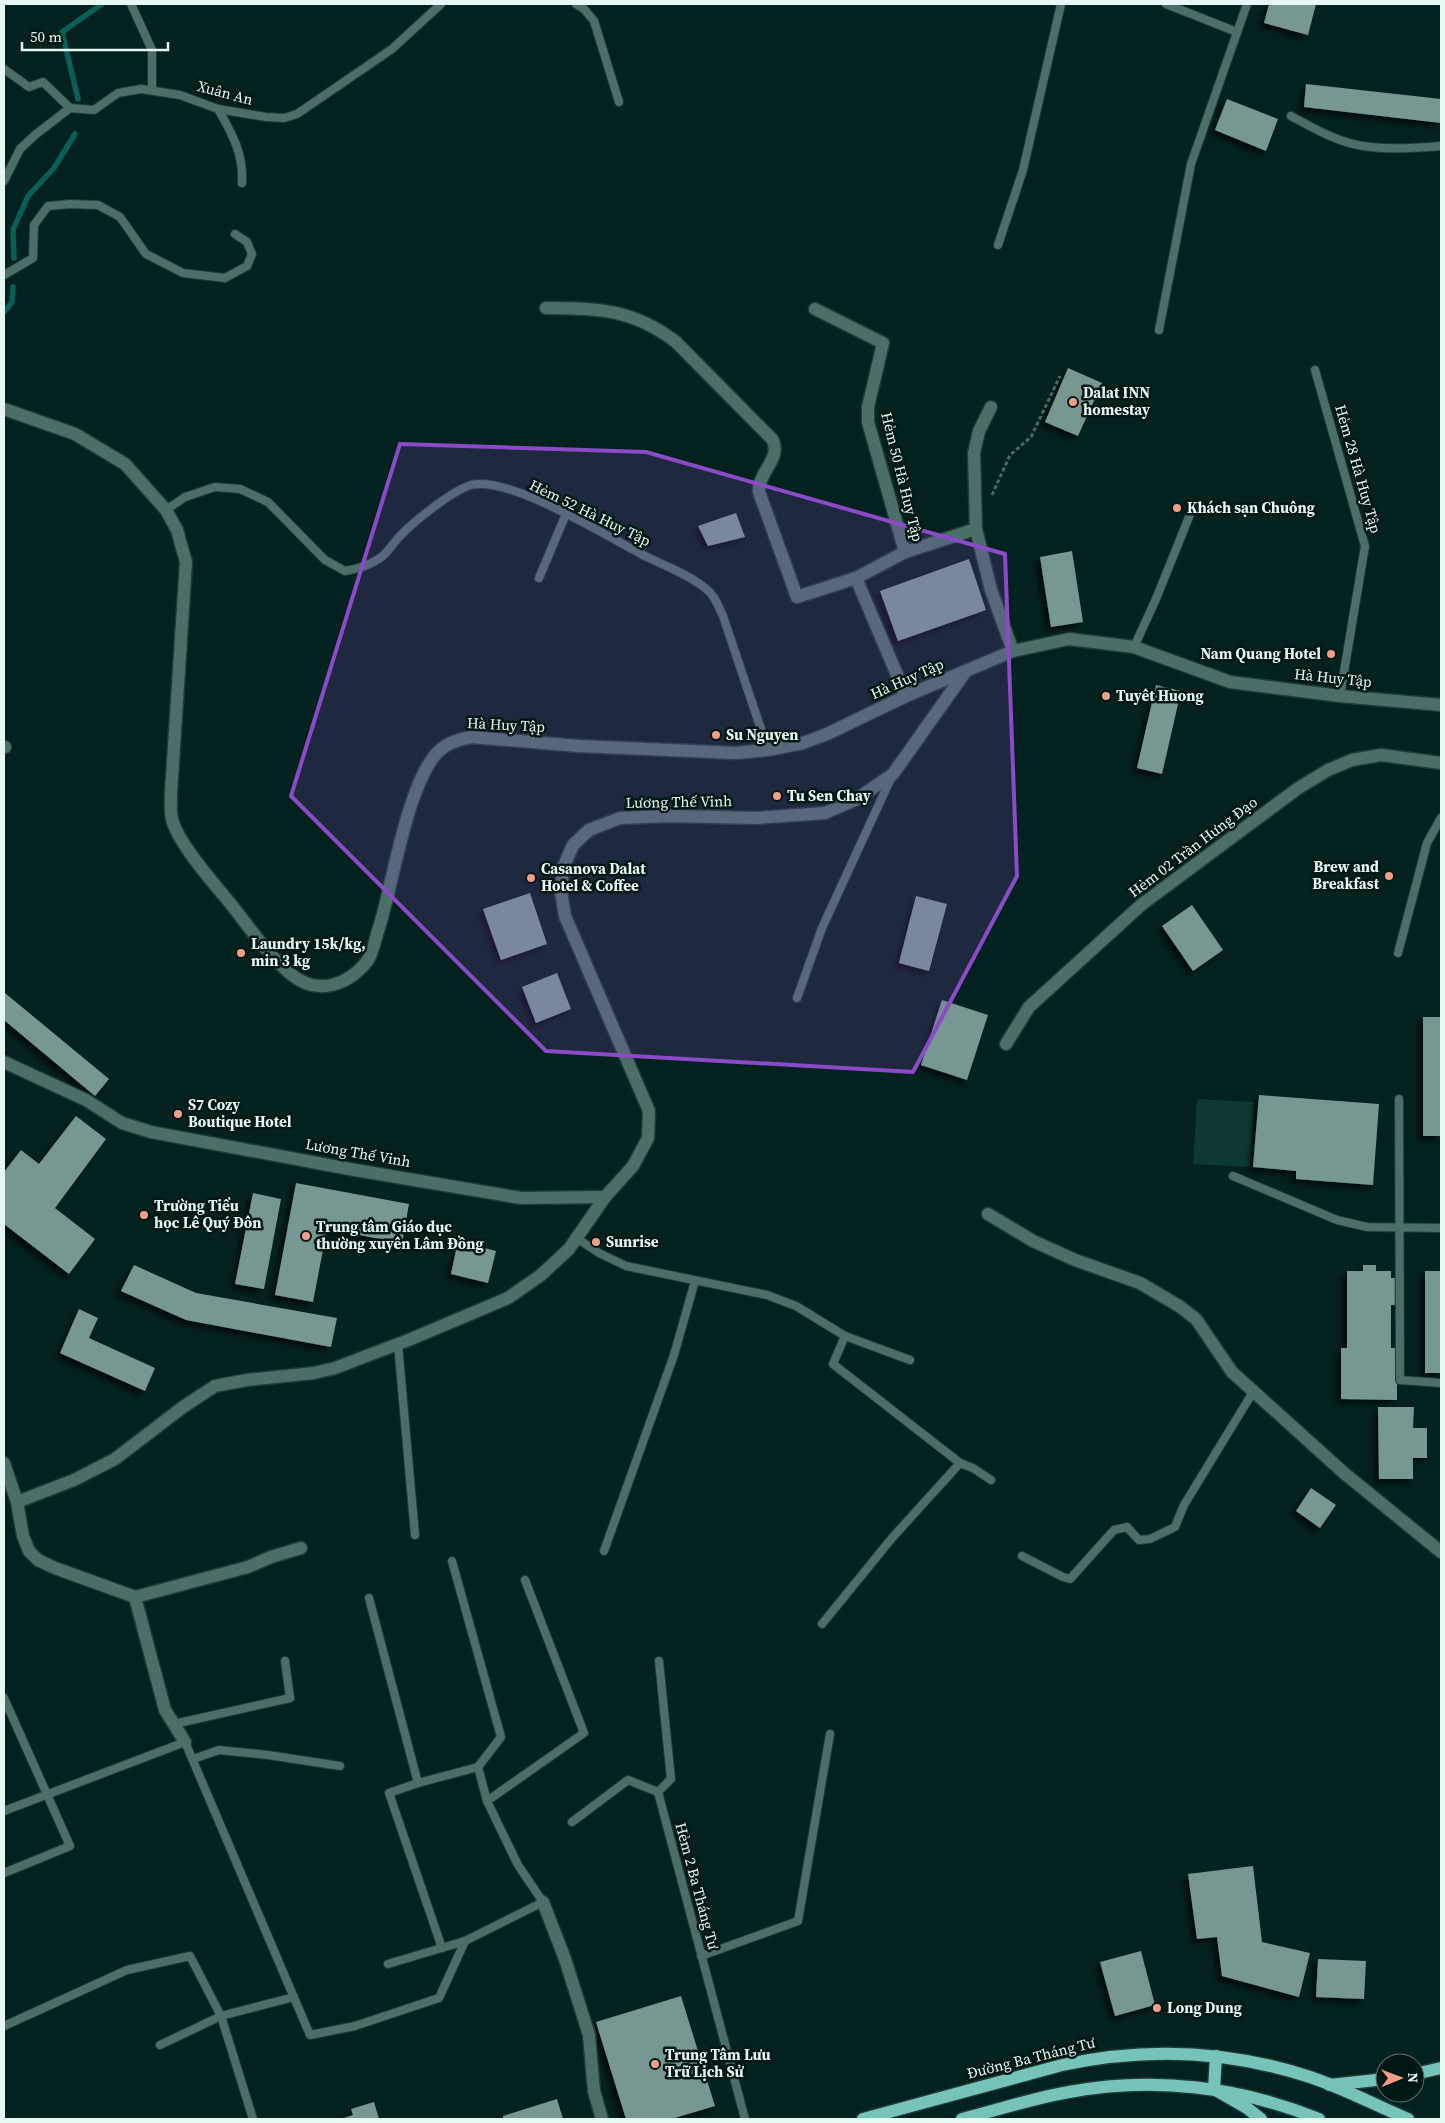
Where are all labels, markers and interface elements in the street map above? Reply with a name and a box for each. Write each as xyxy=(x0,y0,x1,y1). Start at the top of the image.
scale bar xyxy=(22,20,169,52)
text: 50 m xyxy=(30,26,62,47)
street label: Xuân An xyxy=(195,75,255,110)
place label: Dalat INN homestay xyxy=(1083,382,1150,420)
marker: Dalat INN homestay xyxy=(1067,396,1079,408)
street label: Hẻm 28 Hà Huy Tập xyxy=(1330,402,1387,536)
street label: Hẻm 50 Hà Huy Tập xyxy=(876,410,929,544)
street label: Hẻm 52 Hà Huy Tập xyxy=(526,474,655,551)
place label: Khách sạn Chuông xyxy=(1187,497,1315,518)
marker: Khách sạn Chuông xyxy=(1171,502,1183,514)
place label: Nam Quang Hotel xyxy=(1201,643,1321,664)
marker: Nam Quang Hotel xyxy=(1325,648,1337,660)
street label: Hà Huy Tập xyxy=(867,653,947,704)
street label: Hà Huy Tập xyxy=(1293,663,1373,692)
place label: Tuyêt Huong xyxy=(1116,685,1204,706)
marker: Tuyêt Huong xyxy=(1100,690,1112,702)
street label: Hà Huy Tập xyxy=(467,712,546,737)
place label: Su Nguyen xyxy=(726,724,799,745)
marker: Su Nguyen xyxy=(710,729,722,741)
place label: Tu Sen Chay xyxy=(787,785,871,806)
street label: Lương Thế Vinh xyxy=(626,790,732,813)
marker: Tu Sen Chay xyxy=(771,790,783,802)
street label: Hẻm 02 Trần Hưng Đạo xyxy=(1124,791,1261,902)
place label: Brew and Breakfast xyxy=(1312,856,1380,894)
place label: Casanova Dalat Hotel & Coffee xyxy=(541,858,646,896)
marker: Brew and Breakfast xyxy=(1383,870,1395,882)
marker: Casanova Dalat Hotel & Coffee xyxy=(525,872,537,884)
place label: Laundry 15k/kg, min 3 kg xyxy=(251,933,366,971)
marker: Laundry 15k/kg, min 3 kg xyxy=(235,947,247,959)
place label: S7 Cozy Boutique Hotel xyxy=(188,1094,292,1132)
marker: S7 Cozy Boutique Hotel xyxy=(172,1108,184,1120)
street label: Lương Thế Vinh xyxy=(304,1133,412,1172)
place label: Trường Tiểu học Lê Quý Đôn xyxy=(154,1195,262,1233)
marker: Trường Tiểu học Lê Quý Đôn xyxy=(138,1209,150,1221)
place label: Trung tâm Giáo dục thường xuyên Lâm Đồng xyxy=(316,1216,484,1254)
marker: Trung tâm Giáo dục thường xuyên Lâm Đồng xyxy=(300,1230,312,1242)
place label: Sunrise xyxy=(606,1231,659,1252)
marker: Sunrise xyxy=(590,1236,602,1248)
street label: Hẻm 2 Ba Tháng Tư xyxy=(670,1820,725,1952)
place label: Long Dung xyxy=(1167,1997,1242,2018)
marker: Long Dung xyxy=(1151,2002,1163,2014)
street label: Đường Ba Tháng Tư xyxy=(965,2031,1097,2084)
place label: Trung Tâm Lưu Trữ Lịch Sử xyxy=(665,2044,771,2082)
north arrow xyxy=(1375,2053,1425,2103)
marker: Trung Tâm Lưu Trữ Lịch Sử xyxy=(649,2058,661,2070)
text: N xyxy=(1403,2072,1423,2083)

